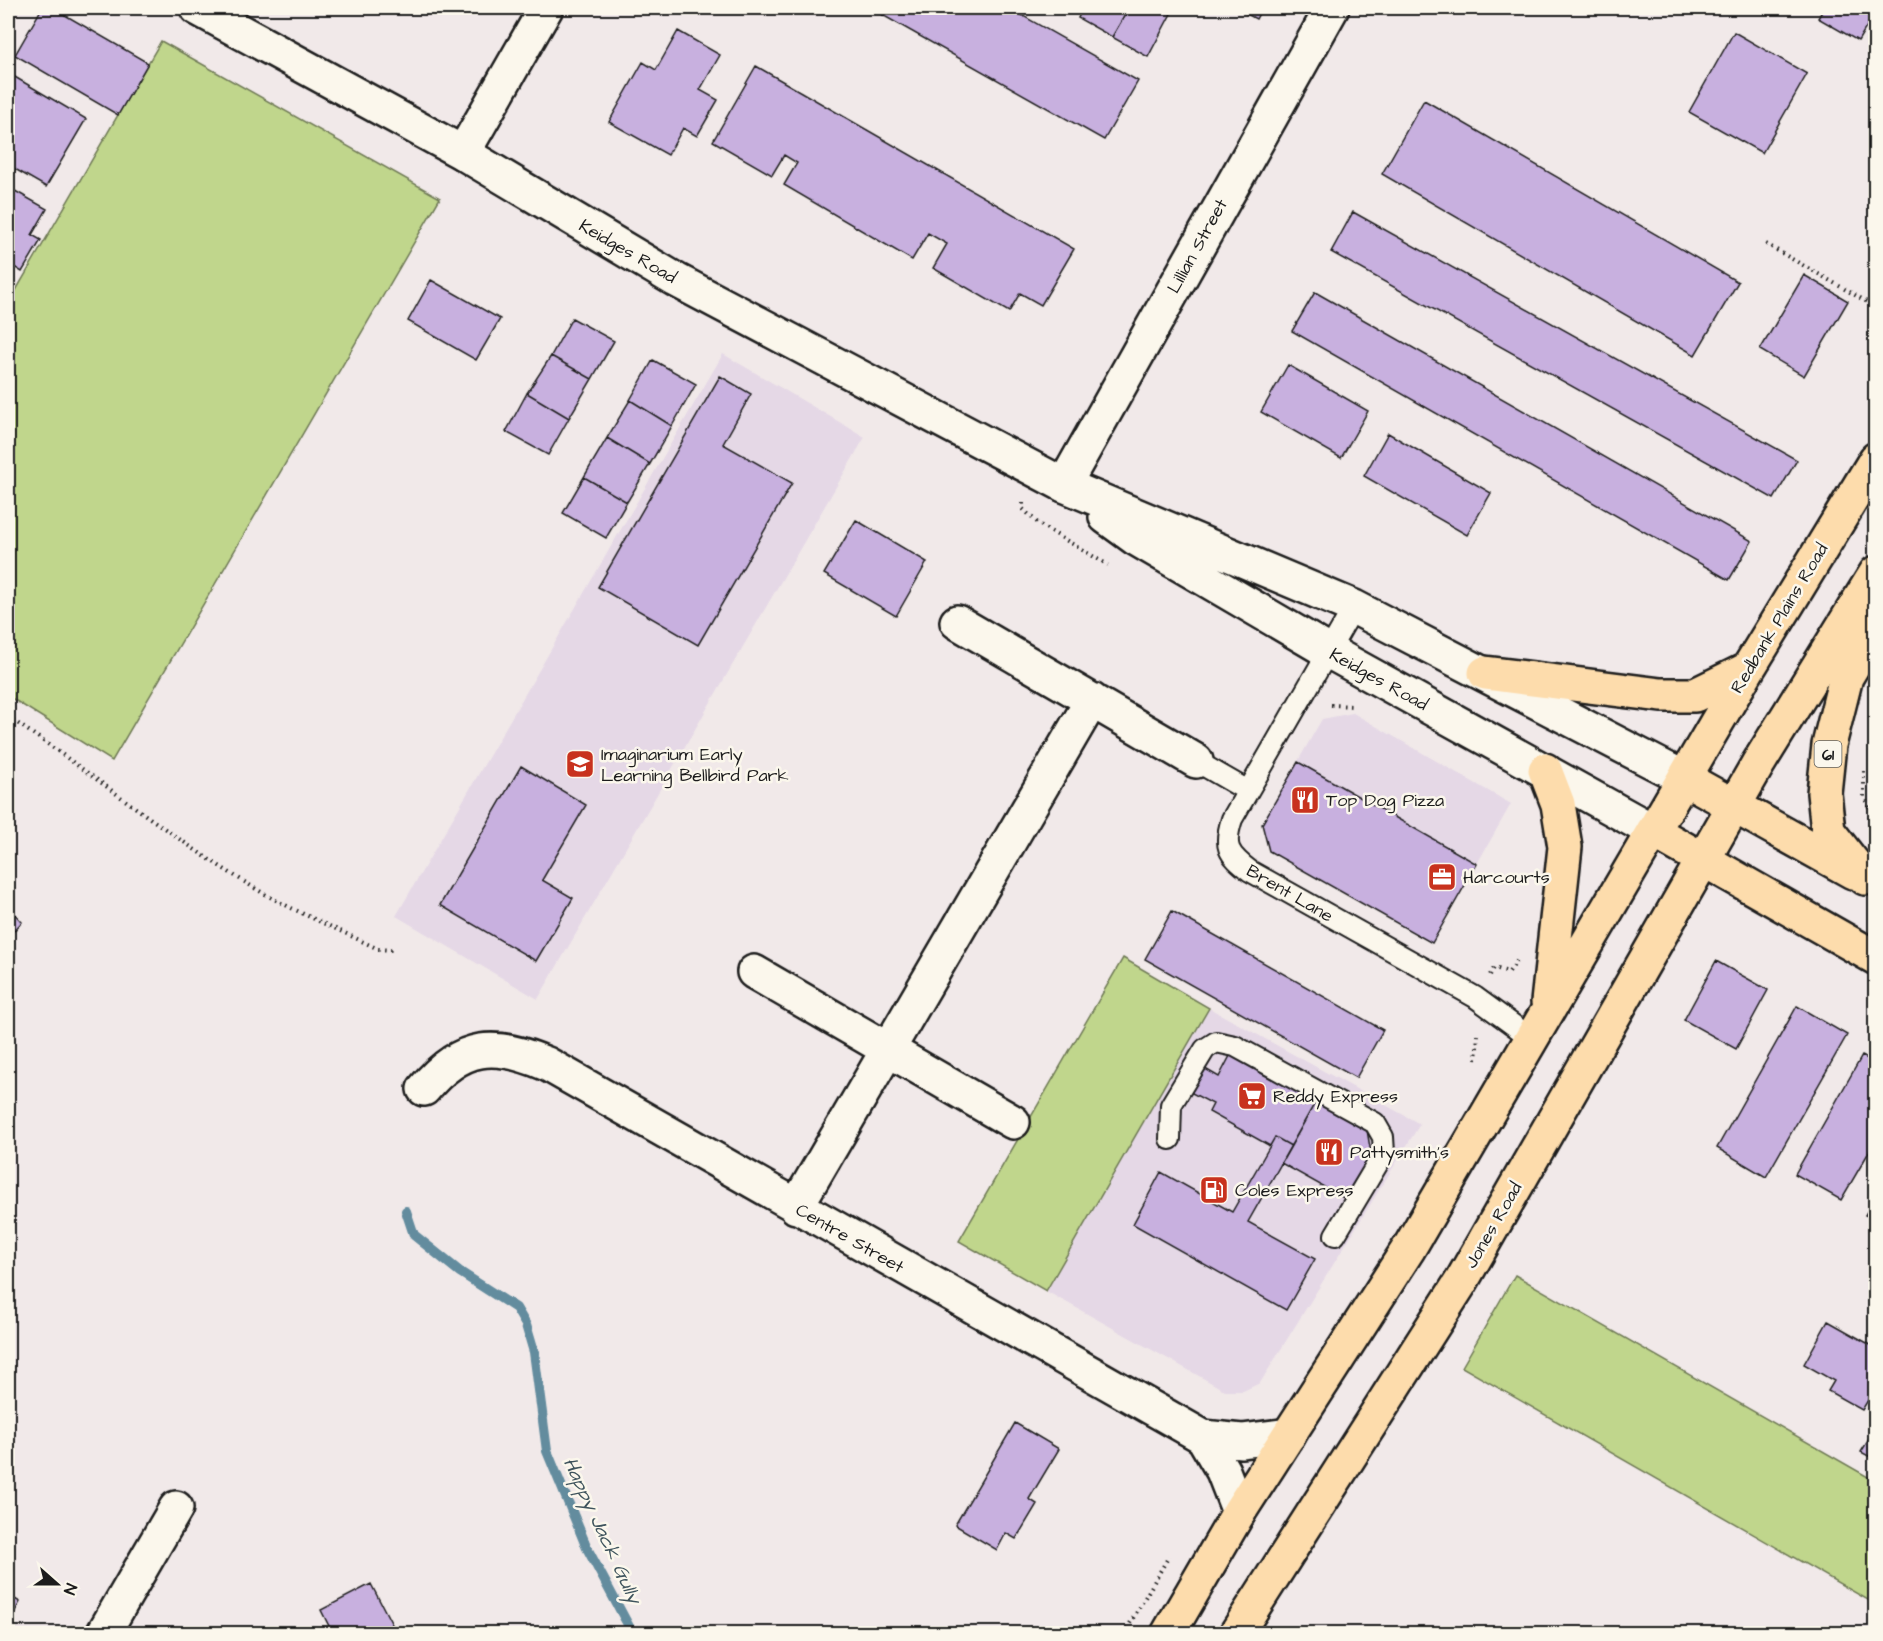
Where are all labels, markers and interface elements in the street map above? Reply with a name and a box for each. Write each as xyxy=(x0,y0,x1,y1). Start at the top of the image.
street label: Lillian Street xyxy=(1161,194,1234,298)
street label: Keidges Road xyxy=(574,213,681,290)
street label: Redbank Plains Road xyxy=(1725,538,1834,698)
street label: Keidges Road xyxy=(1324,642,1433,718)
road number: 61 xyxy=(1814,741,1842,767)
place label: Imaginarium Early Learning Bellbird Park xyxy=(601,742,789,789)
school or university icon: Imaginarium Early Learning Bellbird Park xyxy=(564,748,596,780)
restaurant icon: Top Dog Pizza xyxy=(1289,784,1321,816)
place label: Top Dog Pizza xyxy=(1326,788,1444,814)
street label: Brent Lane xyxy=(1242,859,1338,928)
office icon: Harcourts xyxy=(1426,861,1458,893)
place label: Harcourts xyxy=(1463,865,1550,890)
supermarket icon: Reddy Express xyxy=(1236,1080,1268,1112)
place label: Reddy Express xyxy=(1273,1084,1398,1110)
restaurant icon: Pattysmith's xyxy=(1313,1136,1345,1168)
place label: Pattysmith's xyxy=(1350,1140,1449,1166)
fuel station icon: Coles Express xyxy=(1198,1174,1230,1206)
street label: Jones Road xyxy=(1459,1177,1528,1273)
place label: Coles Express xyxy=(1235,1178,1354,1203)
street label: Centre Street xyxy=(791,1197,909,1280)
water label: Happy Jack Gully xyxy=(555,1453,649,1610)
north arrow xyxy=(27,1554,87,1614)
text: N xyxy=(58,1580,82,1598)

